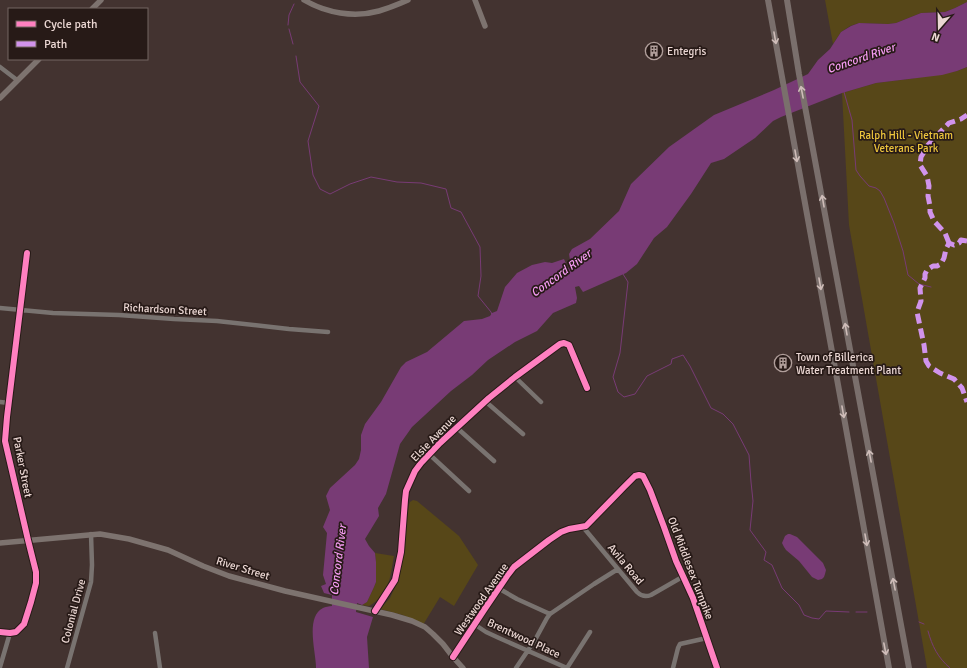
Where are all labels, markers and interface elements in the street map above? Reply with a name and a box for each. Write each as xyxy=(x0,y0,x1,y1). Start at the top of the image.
legend xyxy=(8,8,148,60)
north arrow xyxy=(919,8,959,48)
text: Cycle path xyxy=(44,17,97,32)
text: N xyxy=(930,30,942,44)
one-way arrow xyxy=(771,31,779,44)
text: Path xyxy=(44,37,67,52)
water label: Concord River xyxy=(825,39,899,77)
building icon: Entegris xyxy=(644,41,664,61)
place label: Entegris xyxy=(667,45,707,58)
one-way arrow xyxy=(798,86,806,99)
park label: Ralph Hill - Vietnam Veterans Park xyxy=(859,129,953,155)
one-way arrow xyxy=(793,150,801,163)
one-way arrow xyxy=(818,195,826,208)
water label: Concord River xyxy=(528,245,596,300)
one-way arrow xyxy=(816,277,824,290)
street label: Richardson Street xyxy=(123,301,207,318)
one-way arrow xyxy=(842,322,850,335)
place label: Town of Billerica Water Treatment Plant xyxy=(796,351,901,377)
building icon: Town of Billerica Water Treatment Plant xyxy=(773,353,793,373)
one-way arrow xyxy=(839,405,847,418)
street label: Elsie Avenue xyxy=(408,412,459,464)
street label: Parker Street xyxy=(10,436,35,499)
one-way arrow xyxy=(866,450,874,463)
street label: Old Middlesex Turnpike xyxy=(665,515,716,621)
water label: Concord River xyxy=(327,522,350,596)
one-way arrow xyxy=(862,533,870,546)
street label: Avila Road xyxy=(605,541,647,587)
street label: River Street xyxy=(215,554,271,583)
street label: Westwood Avenue xyxy=(452,561,511,638)
street label: Colonial Drive xyxy=(59,578,88,645)
one-way arrow xyxy=(890,578,898,591)
street label: Brentwood Place xyxy=(485,616,562,661)
one-way arrow xyxy=(881,642,889,655)

